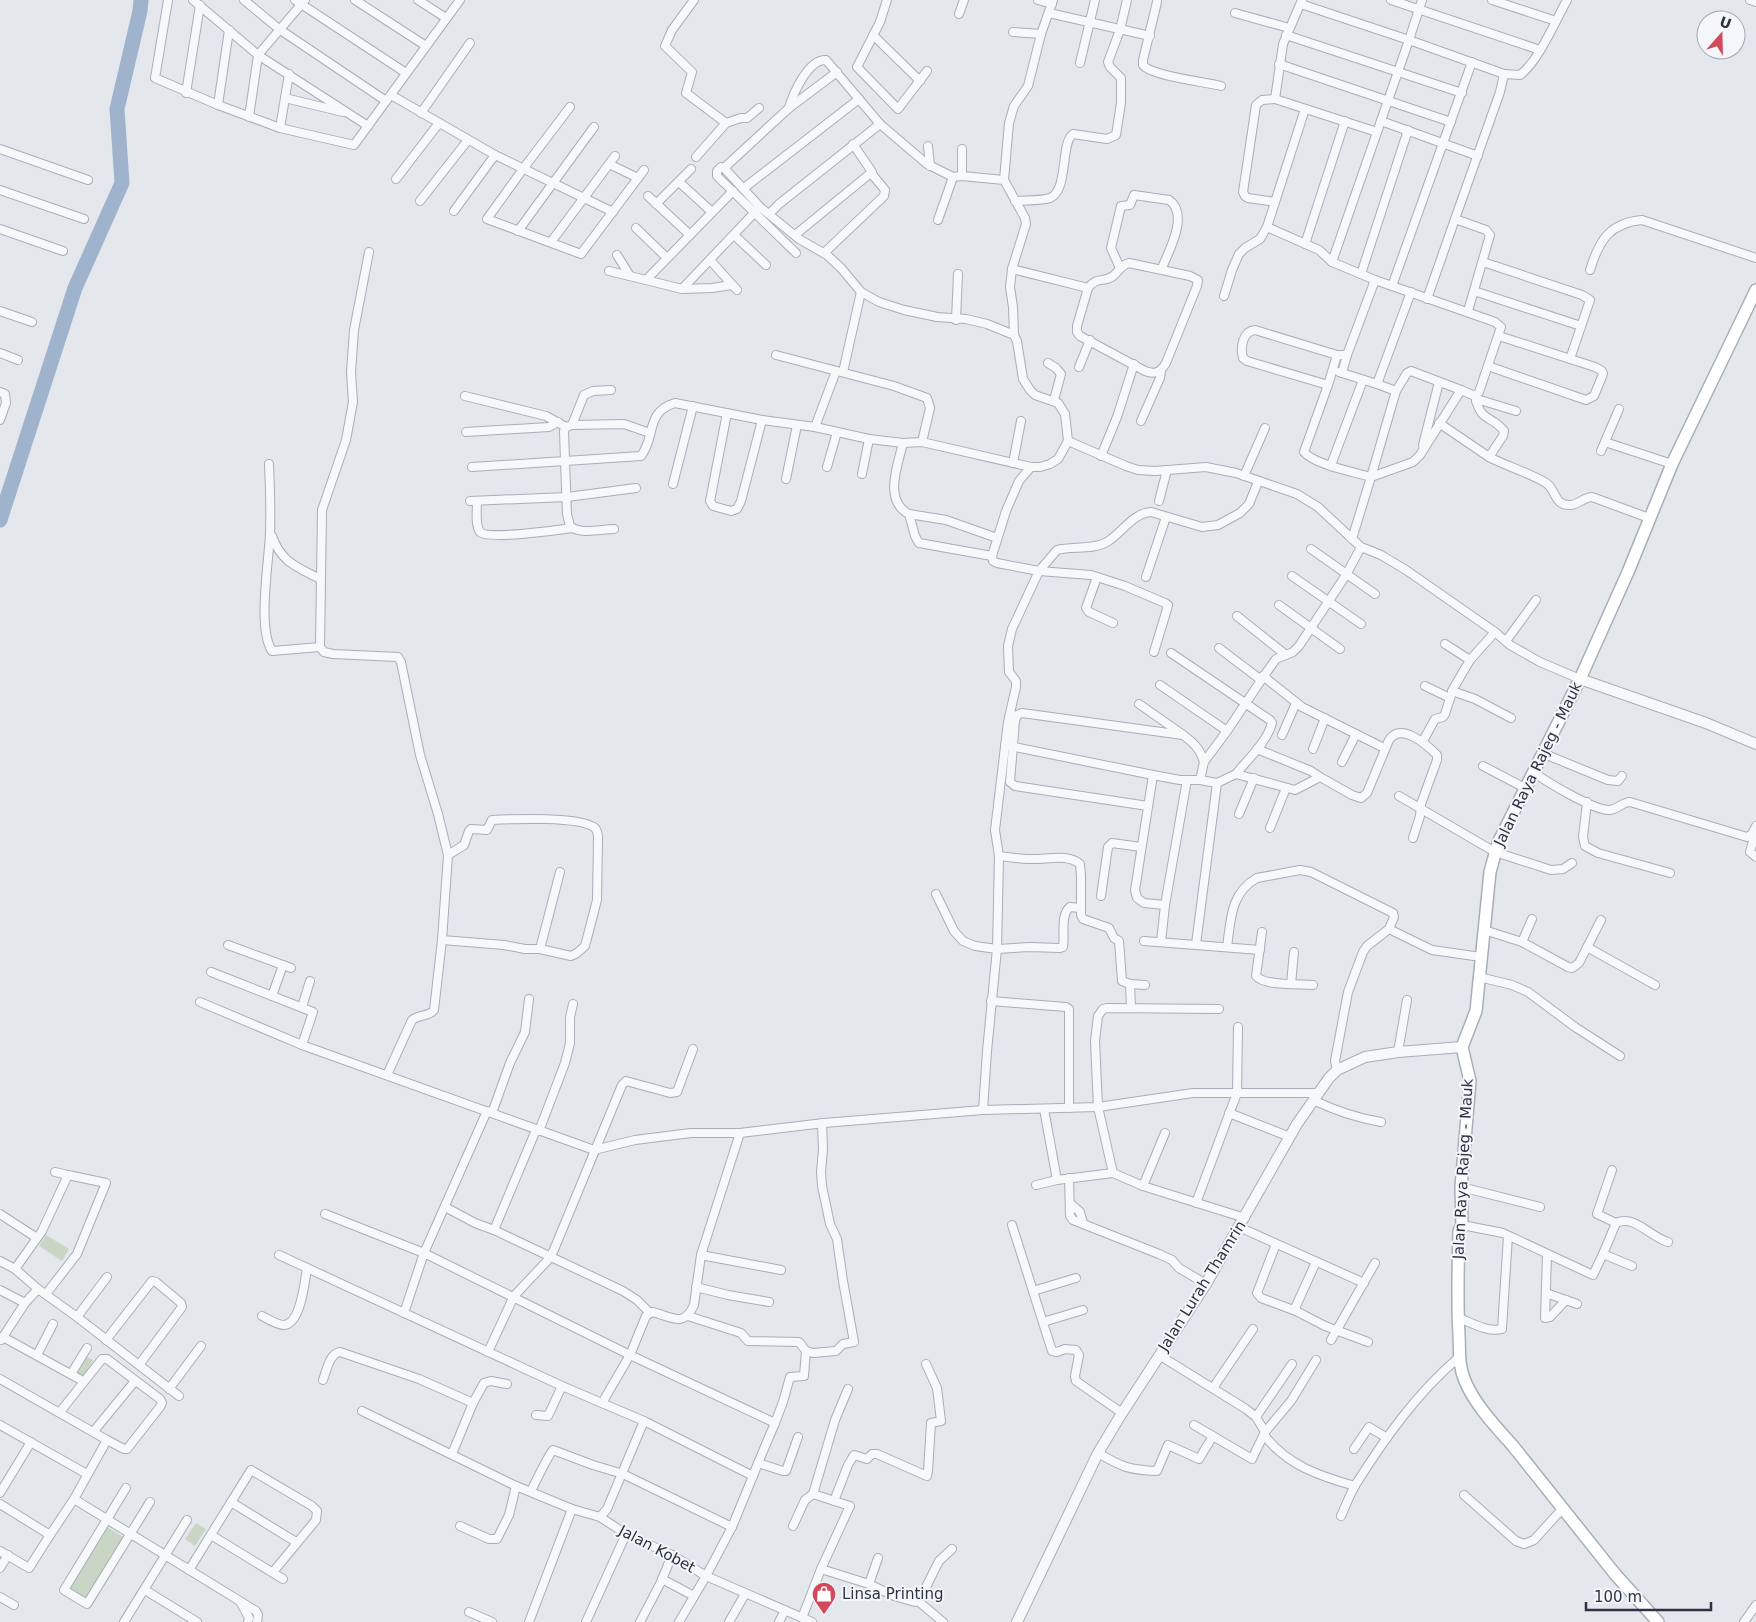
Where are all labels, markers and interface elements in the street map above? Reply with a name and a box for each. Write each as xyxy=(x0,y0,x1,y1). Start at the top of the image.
north arrow xyxy=(1696,10,1746,60)
text: U xyxy=(1717,13,1734,32)
street label: Jalan Raya Rajeg - Mauk xyxy=(1490,679,1586,850)
street label: Jalan Raya Rajeg - Mauk xyxy=(1449,1078,1477,1261)
street label: Jalan Lurah Thamrin xyxy=(1154,1217,1250,1356)
street label: Jalan Kobet xyxy=(615,1521,698,1577)
scale bar xyxy=(1586,1580,1711,1612)
shop icon: Linsa Printing xyxy=(811,1581,837,1615)
place label: Linsa Printing xyxy=(842,1585,944,1603)
text: 100 m xyxy=(1594,1588,1642,1606)

